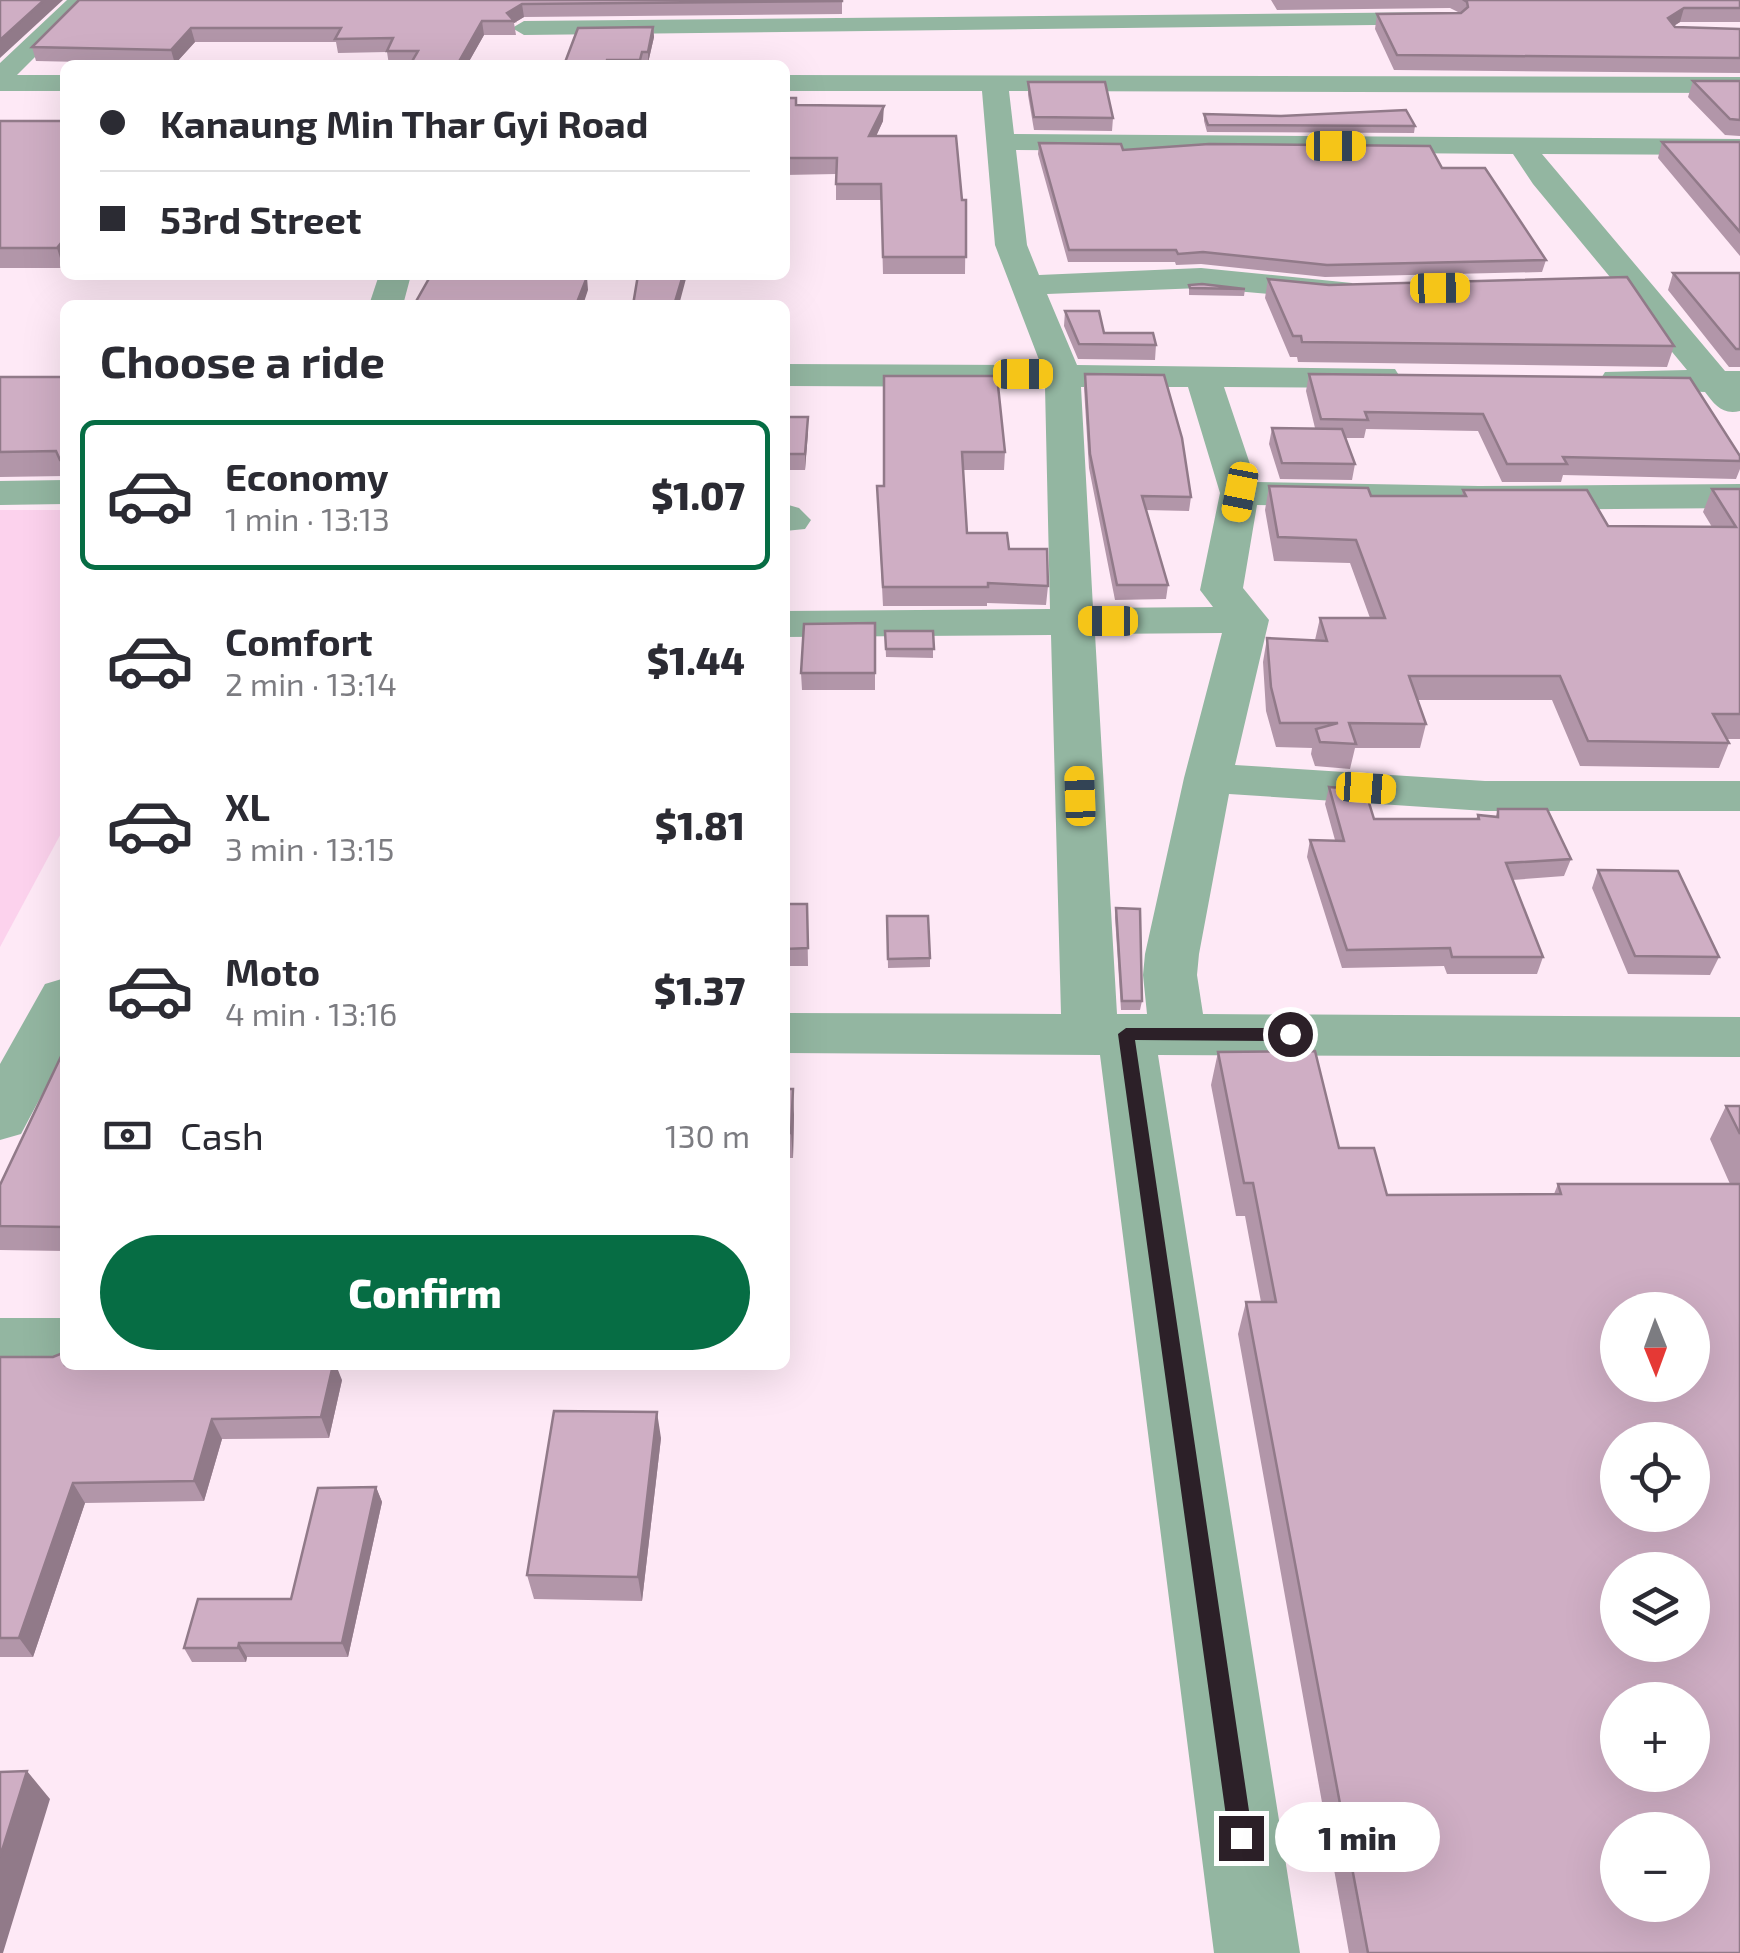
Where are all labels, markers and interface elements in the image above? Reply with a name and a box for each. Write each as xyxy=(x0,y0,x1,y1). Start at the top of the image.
text: Kanaung Min Thar Gyi Road xyxy=(160,100,648,146)
car xyxy=(1306,131,1366,161)
text: 53rd Street xyxy=(160,196,362,242)
car xyxy=(1410,272,1470,304)
text: Choose a ride xyxy=(100,333,385,387)
car xyxy=(993,359,1053,389)
icon: car xyxy=(105,450,195,540)
text: Economy xyxy=(225,453,389,499)
car xyxy=(1220,460,1260,524)
text: $1.07 xyxy=(651,472,745,518)
text: 1 min · 13:13 xyxy=(225,499,390,537)
car xyxy=(1078,606,1138,636)
icon: car xyxy=(105,615,195,705)
text: Comfort xyxy=(225,618,373,664)
text: $1.44 xyxy=(647,637,745,683)
text: 2 min · 13:14 xyxy=(225,664,397,702)
car xyxy=(1064,765,1096,827)
car xyxy=(1335,771,1397,805)
icon: car xyxy=(105,780,195,870)
text: XL xyxy=(225,783,270,829)
text: $1.81 xyxy=(655,802,745,848)
text: 3 min · 13:15 xyxy=(225,829,394,867)
icon: car xyxy=(105,945,195,1035)
text: Moto xyxy=(225,948,320,994)
text: $1.37 xyxy=(654,967,745,1013)
text: 4 min · 13:16 xyxy=(225,994,397,1032)
route start xyxy=(1268,1012,1313,1057)
icon: cash xyxy=(100,1108,155,1163)
text: Cash xyxy=(180,1112,264,1158)
text: 130 m xyxy=(665,1116,750,1154)
button: Confirm xyxy=(100,1235,750,1350)
north arrow xyxy=(1600,1292,1710,1402)
map controls xyxy=(1600,1292,1710,1922)
button: locate xyxy=(1600,1422,1710,1532)
button: layers xyxy=(1600,1552,1710,1662)
button: + xyxy=(1600,1682,1710,1792)
callout: 1 min xyxy=(1276,1803,1441,1873)
button: − xyxy=(1600,1812,1710,1922)
route end xyxy=(1219,1816,1264,1861)
text: 1 min xyxy=(1318,1818,1397,1856)

